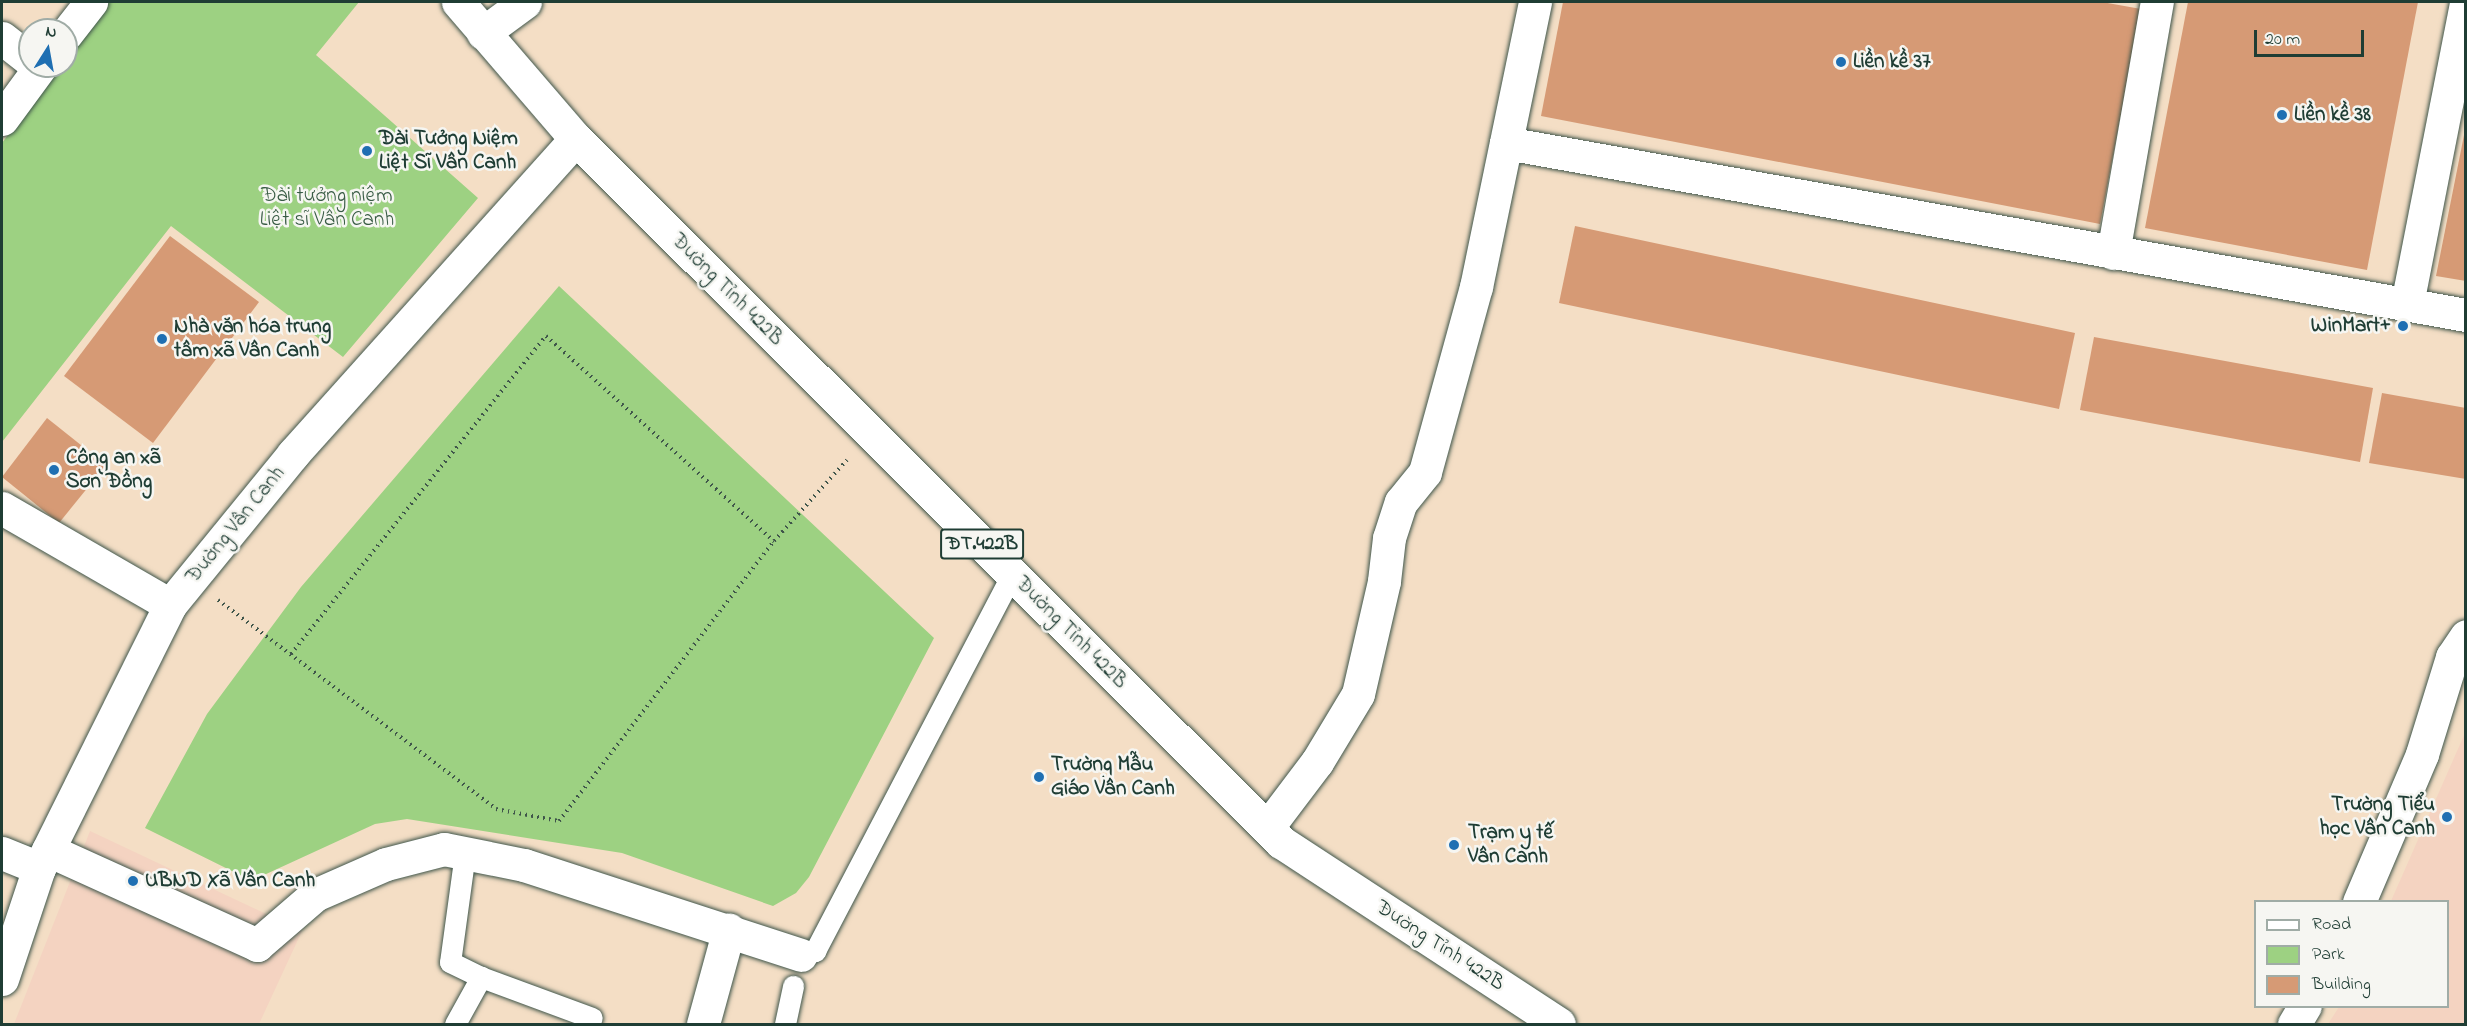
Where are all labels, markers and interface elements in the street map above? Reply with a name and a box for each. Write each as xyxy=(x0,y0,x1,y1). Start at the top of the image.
north arrow xyxy=(18,18,78,78)
scale bar xyxy=(2257,18,2366,56)
text: N xyxy=(43,19,59,45)
text: 20 m xyxy=(2265,27,2300,53)
place label: Liền kề 37 xyxy=(1853,49,1931,75)
marker: Liền kề 37 xyxy=(1834,55,1848,69)
place label: Liền kề 38 xyxy=(2294,102,2371,128)
marker: Liền kề 38 xyxy=(2275,108,2289,122)
place label: Đài Tưởng Niệm Liệt Sĩ Vân Canh xyxy=(379,126,518,176)
marker: Đài Tưởng Niệm Liệt Sĩ Vân Canh xyxy=(360,144,374,158)
park label: Đài tưởng niệm Liệt sĩ Vân Canh xyxy=(260,183,394,233)
street label: Đường Tỉnh 422B xyxy=(666,229,788,351)
place label: WinMart+ xyxy=(2311,313,2391,339)
place label: Nhà văn hóa trung tâm xã Vân Canh xyxy=(174,314,331,364)
marker: WinMart+ xyxy=(2396,319,2410,333)
marker: Nhà văn hóa trung tâm xã Vân Canh xyxy=(155,332,169,346)
place label: Công an xã Sơn Đồng xyxy=(66,445,160,495)
street label: Đường Vân Canh xyxy=(181,461,291,589)
marker: Công an xã Sơn Đồng xyxy=(47,463,61,477)
road number: ĐT.422B xyxy=(940,527,1024,561)
street label: Đường Tỉnh 422B xyxy=(1010,572,1132,694)
place label: Trường Mẫu Giáo Vân Canh xyxy=(1051,752,1175,802)
marker: Trường Mẫu Giáo Vân Canh xyxy=(1032,770,1046,784)
place label: Trường Tiểu học Vân Canh xyxy=(2320,792,2435,842)
marker: Trường Tiểu học Vân Canh xyxy=(2440,810,2454,824)
place label: Trạm y tế Vân Canh xyxy=(1468,820,1553,870)
marker: Trạm y tế Vân Canh xyxy=(1445,836,1463,854)
place label: UBND Xã Vân Canh xyxy=(145,868,315,894)
marker: UBND Xã Vân Canh xyxy=(126,874,140,888)
street label: Đường Tỉnh 422B xyxy=(1371,895,1509,997)
legend xyxy=(2254,900,2449,1008)
text: Road xyxy=(2312,912,2351,938)
text: Park xyxy=(2312,942,2345,968)
text: Building xyxy=(2312,972,2371,998)

